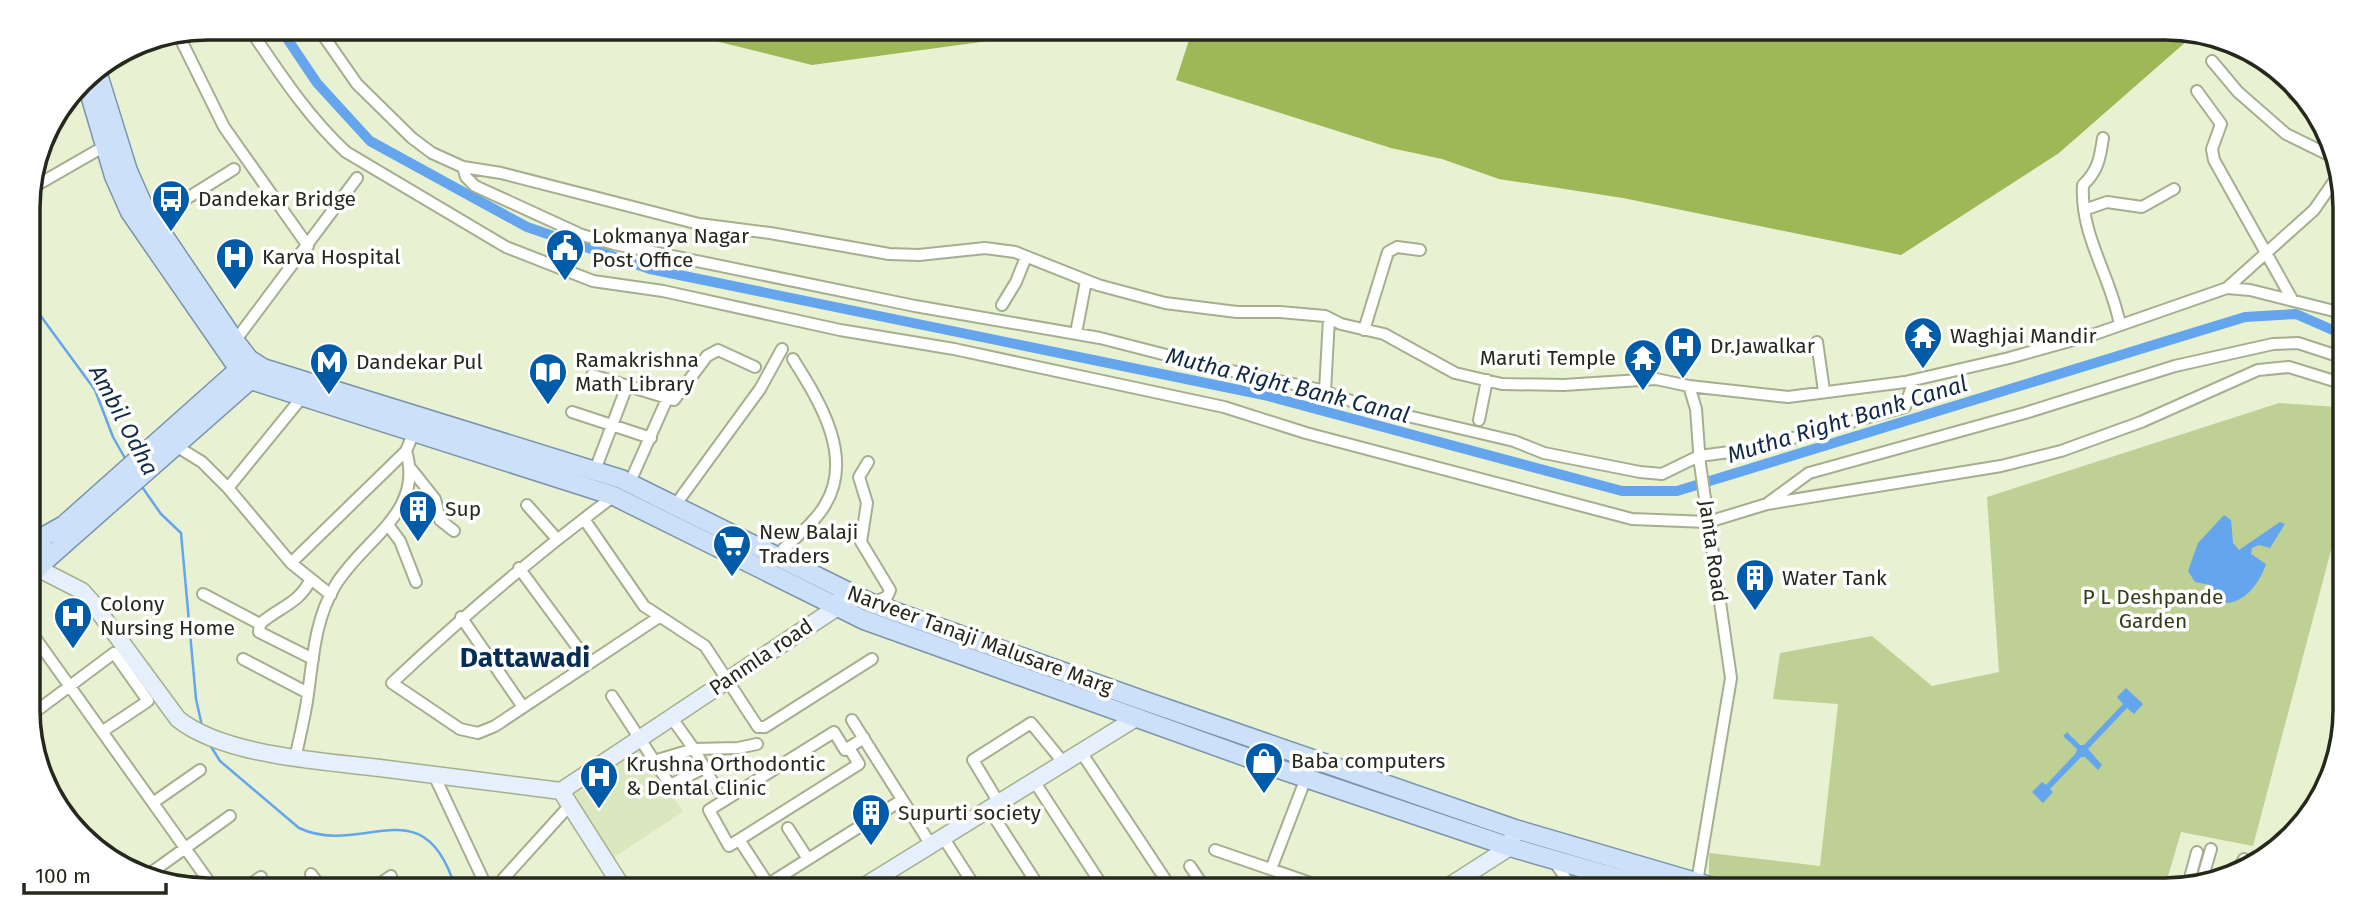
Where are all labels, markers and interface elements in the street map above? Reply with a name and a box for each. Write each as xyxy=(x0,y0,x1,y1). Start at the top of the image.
bus stop icon: Dandekar Bridge xyxy=(150,178,192,233)
place label: Dandekar Bridge xyxy=(198,186,356,212)
place label: Lokmanya Nagar Post Office xyxy=(592,223,749,273)
public building icon: Lokmanya Nagar Post Office xyxy=(544,227,586,282)
hospital icon: Karva Hospital xyxy=(214,236,256,291)
place label: Karva Hospital xyxy=(262,244,400,270)
temple icon: Waghjai Mandir xyxy=(1902,315,1944,370)
place label: Waghjai Mandir xyxy=(1950,323,2097,349)
hospital icon: Dr.Jawalkar xyxy=(1662,325,1704,380)
place label: Dr.Jawalkar xyxy=(1710,333,1815,359)
temple icon: Maruti Temple xyxy=(1622,337,1664,392)
metro station icon: Dandekar Pul xyxy=(308,341,350,396)
water label: Mutha Right Bank Canal xyxy=(1163,341,1413,429)
place label: Maruti Temple xyxy=(1480,345,1616,371)
place label: Ramakrishna Math Library xyxy=(575,347,699,397)
place label: Dandekar Pul xyxy=(356,349,483,375)
library icon: Ramakrishna Math Library xyxy=(527,351,569,406)
water label: Ambil Odha xyxy=(83,359,165,480)
water label: Mutha Right Bank Canal xyxy=(1723,369,1971,469)
building icon: Sup xyxy=(397,488,439,543)
place label: Sup xyxy=(445,496,481,522)
street label: Janta Road xyxy=(1693,498,1733,604)
place label: New Balaji Traders xyxy=(759,519,858,569)
supermarket icon: New Balaji Traders xyxy=(711,523,753,578)
building icon: Water Tank xyxy=(1734,557,1776,612)
place label: Water Tank xyxy=(1782,565,1887,591)
street label: Narveer Tanaji Malusare Marg xyxy=(844,580,1116,700)
park label: P L Deshpande Garden xyxy=(2083,584,2223,634)
place label: Colony Nursing Home xyxy=(100,591,235,641)
hospital icon: Colony Nursing Home xyxy=(52,595,94,650)
street label: Panmla road xyxy=(704,613,818,701)
district label: Dattawadi xyxy=(460,641,590,674)
shop icon: Baba computers xyxy=(1243,740,1285,795)
place label: Baba computers xyxy=(1291,748,1446,774)
place label: Krushna Orthodontic & Dental Clinic xyxy=(626,751,826,801)
hospital icon: Krushna Orthodontic & Dental Clinic xyxy=(578,755,620,810)
building icon: Supurti society xyxy=(850,792,892,847)
place label: Supurti society xyxy=(898,800,1041,826)
scale bar xyxy=(24,852,166,896)
text: 100 m xyxy=(35,863,91,889)

